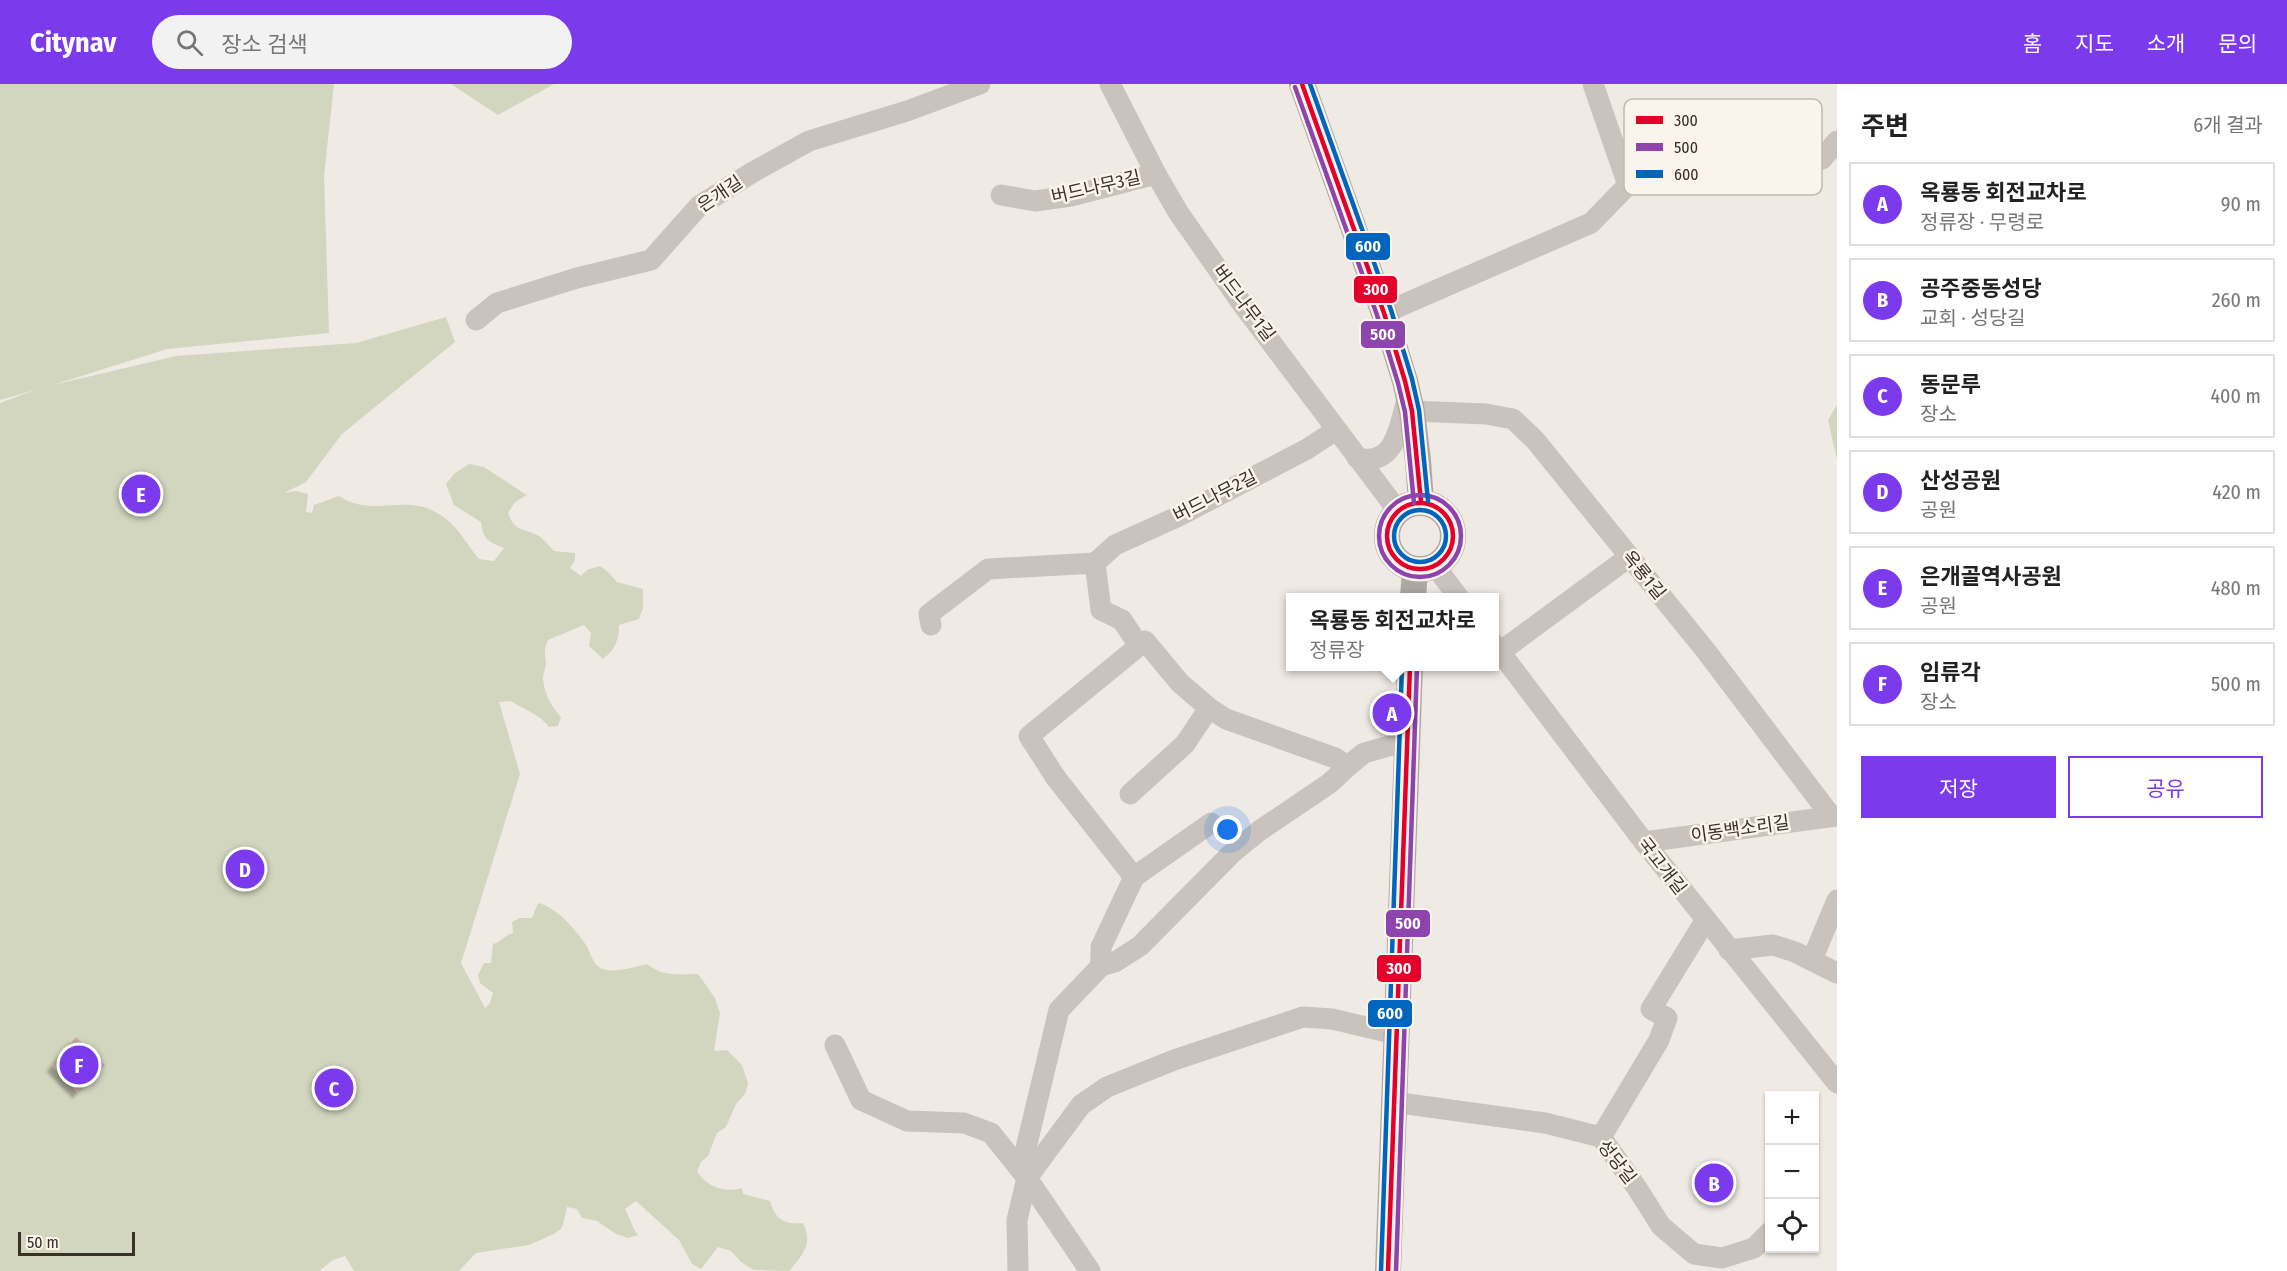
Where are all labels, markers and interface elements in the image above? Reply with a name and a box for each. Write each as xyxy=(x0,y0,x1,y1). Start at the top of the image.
search box xyxy=(152,15,572,69)
text: Citynav xyxy=(30,26,116,59)
icon: search xyxy=(173,26,206,59)
text: 장소 검색 xyxy=(221,31,308,58)
text: 홈 xyxy=(2023,31,2042,57)
text: 지도 xyxy=(2075,31,2114,57)
text: 소개 xyxy=(2147,31,2185,57)
text: 문의 xyxy=(2218,31,2257,57)
legend xyxy=(1624,99,1822,195)
text: 300 xyxy=(1674,111,1698,130)
text: 주변 xyxy=(1861,111,1909,142)
text: 6개 결과 xyxy=(2193,113,2263,137)
text: 500 xyxy=(1674,138,1698,157)
text: 600 xyxy=(1674,165,1699,184)
street label: 버드나무3길 xyxy=(1049,166,1143,208)
street label: 은개길 xyxy=(693,171,747,217)
text: 옥룡동 회전교차로 xyxy=(1920,179,2087,206)
text: A xyxy=(1877,192,1888,216)
text: 90 m xyxy=(2221,192,2261,216)
text: 정류장 · 무령로 xyxy=(1920,210,2044,234)
line badge: 600 xyxy=(1345,232,1391,261)
text: 600 xyxy=(1355,237,1381,256)
street label: 버드나무1길 xyxy=(1208,261,1280,345)
line badge: 300 xyxy=(1353,275,1398,304)
text: 공주중동성당 xyxy=(1920,275,2041,302)
text: 300 xyxy=(1362,280,1389,299)
text: B xyxy=(1877,288,1888,312)
text: 260 m xyxy=(2212,288,2261,312)
text: 교회 · 성당길 xyxy=(1920,306,2026,330)
line badge: 500 xyxy=(1360,320,1406,349)
text: 500 xyxy=(1370,325,1396,344)
text: 동문루 xyxy=(1920,371,1981,398)
text: C xyxy=(1877,384,1888,408)
text: 400 m xyxy=(2210,384,2261,408)
text: 장소 xyxy=(1920,402,1957,426)
street label: 버드나무2길 xyxy=(1170,466,1260,526)
text: 산성공원 xyxy=(1920,467,2001,494)
pin: E xyxy=(122,472,160,516)
text: D xyxy=(1877,480,1888,504)
text: 420 m xyxy=(2212,480,2261,504)
text: 공원 xyxy=(1920,498,1957,522)
street label: 옥룡1길 xyxy=(1618,546,1670,604)
text: 은개골역사공원 xyxy=(1920,563,2062,590)
text: E xyxy=(1878,576,1887,600)
text: 480 m xyxy=(2211,576,2261,600)
popup xyxy=(1286,593,1499,671)
text: 공원 xyxy=(1920,594,1957,618)
text: 옥룡동 회전교차로 xyxy=(1309,607,1476,634)
text: 정류장 xyxy=(1309,638,1364,662)
text: 임류각 xyxy=(1920,659,1981,686)
text: F xyxy=(1878,672,1887,696)
text: 500 m xyxy=(2211,672,2261,696)
pin: A xyxy=(1372,690,1412,736)
text: 장소 xyxy=(1920,690,1957,714)
button: 저장 xyxy=(1861,756,2056,818)
button: 공유 xyxy=(2068,756,2263,818)
street label: 이동백소리길 xyxy=(1689,811,1791,847)
your location xyxy=(1213,815,1242,844)
street label: 국고개길 xyxy=(1633,833,1691,899)
pin: D xyxy=(226,846,264,892)
line badge: 500 xyxy=(1385,909,1431,938)
text: 500 xyxy=(1395,914,1421,933)
line badge: 300 xyxy=(1376,954,1422,983)
text: 300 xyxy=(1385,959,1412,978)
line badge: 600 xyxy=(1367,999,1413,1028)
text: 600 xyxy=(1377,1004,1403,1023)
pin: F xyxy=(60,1042,98,1088)
pin: C xyxy=(314,1066,354,1110)
map controls xyxy=(1765,1091,1819,1253)
button: + xyxy=(1765,1091,1819,1145)
street label: 성당길 xyxy=(1593,1136,1641,1188)
button: − xyxy=(1765,1145,1819,1199)
pin: B xyxy=(1694,1160,1734,1206)
button: locate xyxy=(1765,1199,1819,1253)
scale bar xyxy=(18,1229,135,1256)
text: 50 m xyxy=(27,1233,59,1252)

